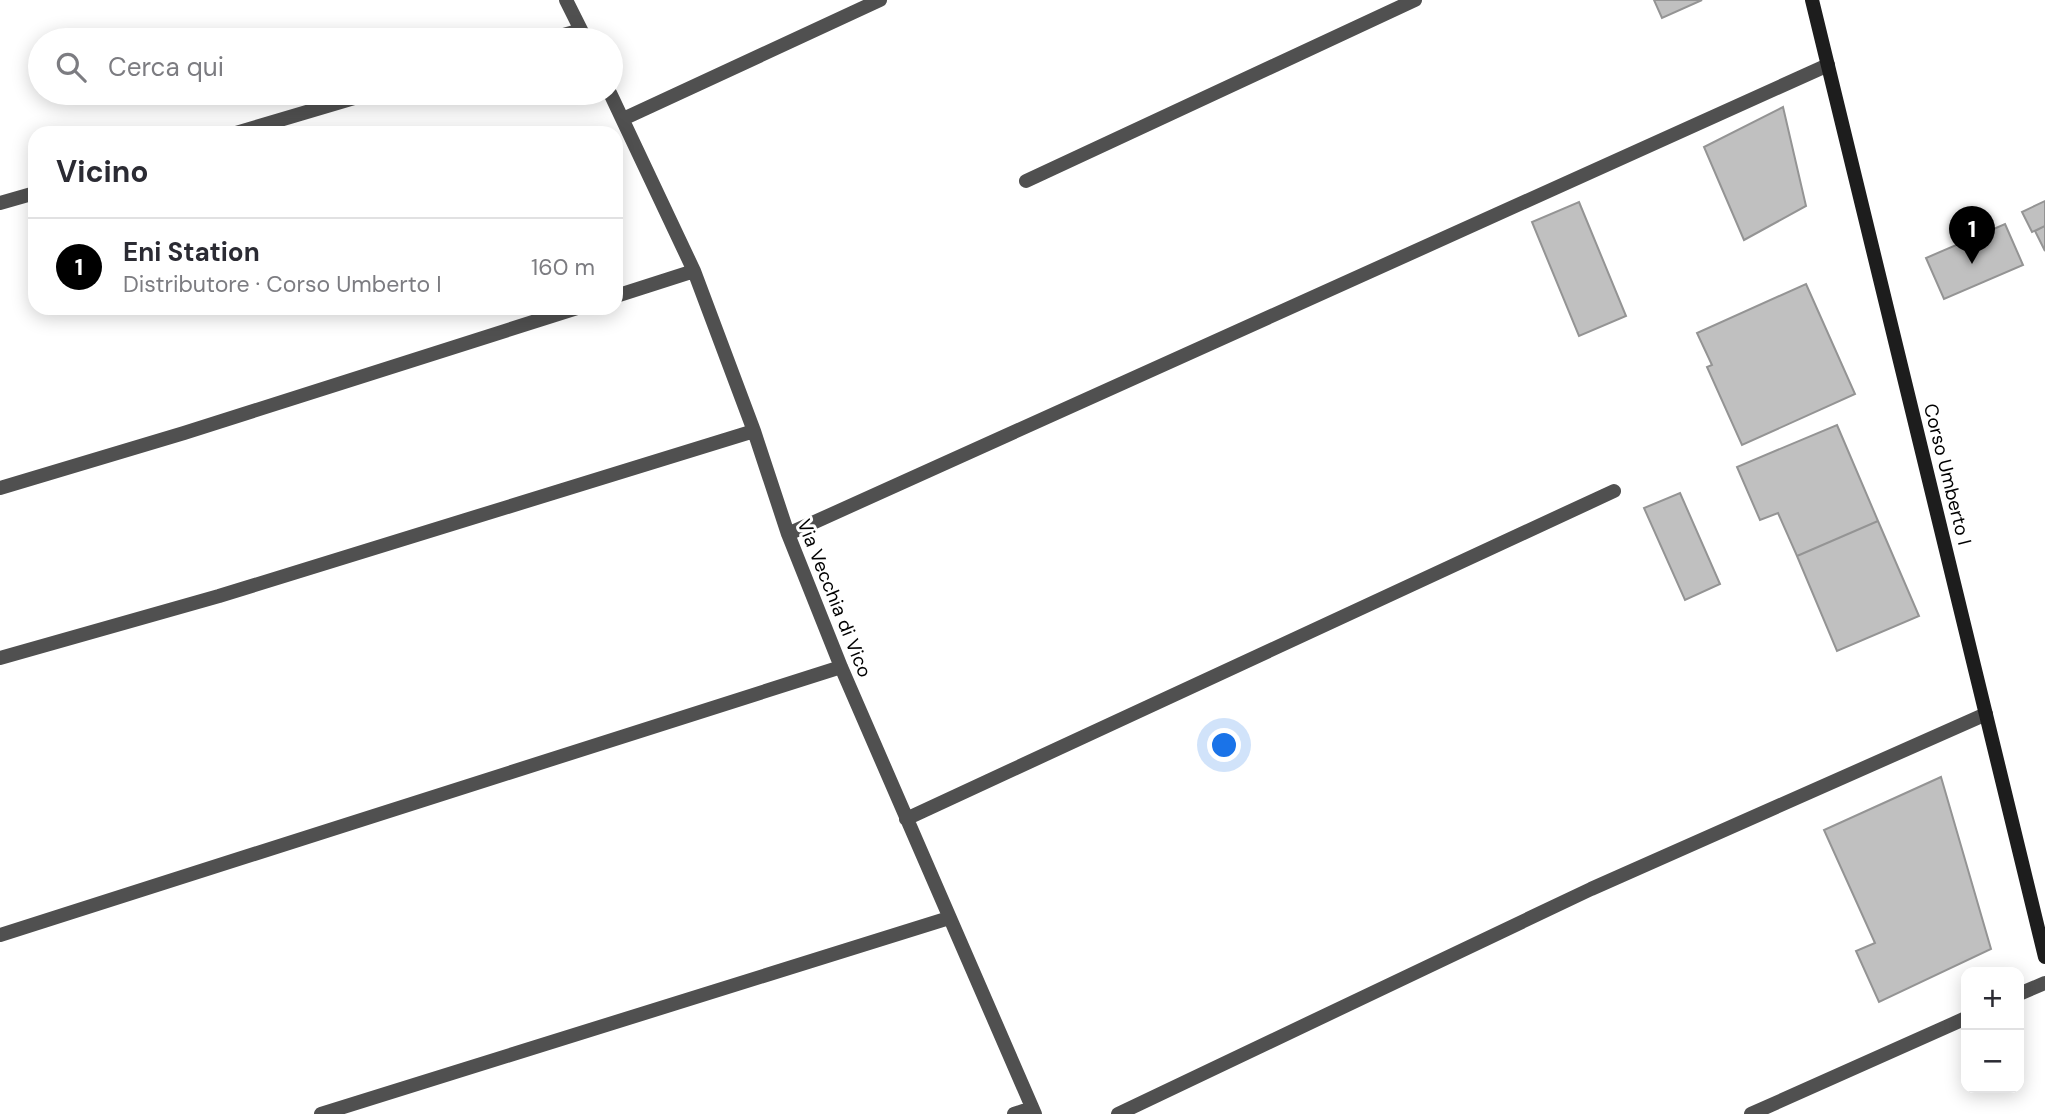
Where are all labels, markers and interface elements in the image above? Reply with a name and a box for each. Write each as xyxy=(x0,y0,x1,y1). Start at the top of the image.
search box xyxy=(28,28,623,105)
icon: search xyxy=(52,48,90,86)
text: Cerca qui xyxy=(108,50,224,84)
text: Vicino xyxy=(56,152,149,191)
pin: 1 xyxy=(1949,206,1995,264)
text: Eni Station xyxy=(123,235,260,269)
text: 1 xyxy=(75,252,83,282)
text: 160 m xyxy=(531,252,595,282)
text: Distributore · Corso Umberto I xyxy=(123,269,442,299)
street label: Corso Umberto I xyxy=(1918,401,1977,547)
street label: Via Vecchia di Vico xyxy=(791,515,878,681)
your location xyxy=(1207,728,1241,762)
map controls xyxy=(1961,967,2024,1093)
button: + xyxy=(1961,967,2024,1030)
button: − xyxy=(1961,1030,2024,1093)

